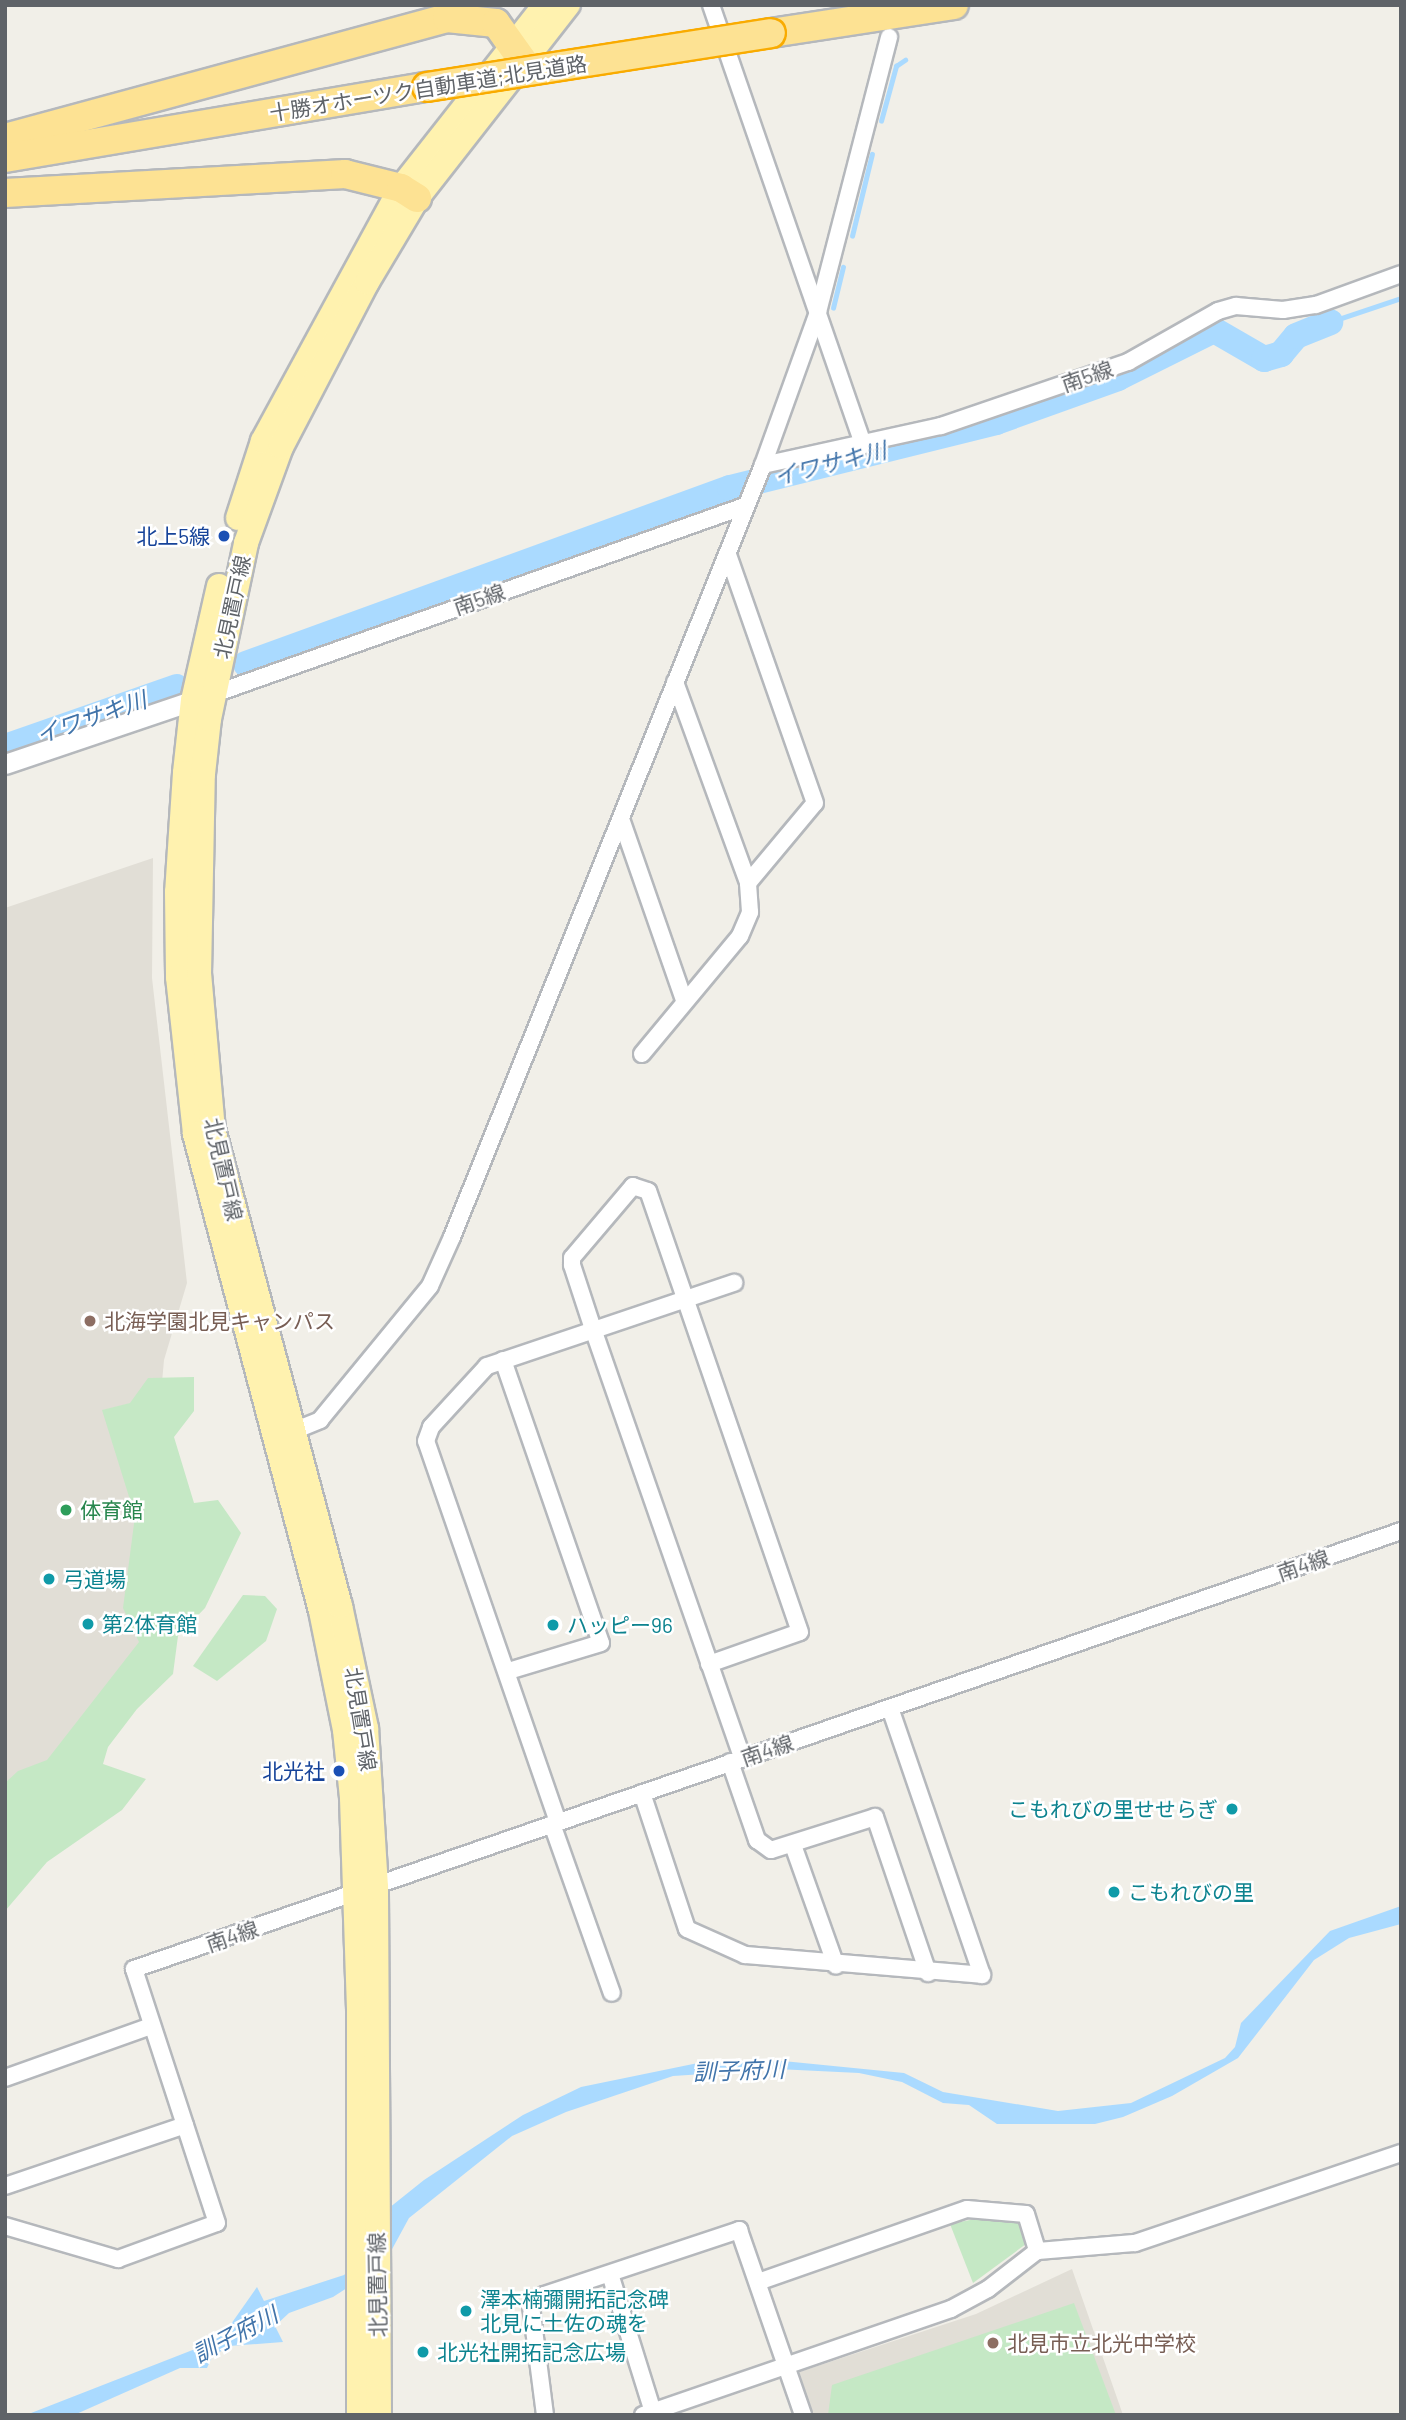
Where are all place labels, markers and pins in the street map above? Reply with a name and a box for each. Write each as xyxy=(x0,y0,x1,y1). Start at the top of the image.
place label: 北上5線 xyxy=(136,523,210,549)
marker: 北上5線 xyxy=(216,528,232,544)
place label: 北海学園北見キャンパス xyxy=(104,1308,335,1334)
marker: 北海学園北見キャンパス xyxy=(82,1313,98,1329)
place label: 体育館 xyxy=(80,1497,143,1523)
marker: 体育館 xyxy=(58,1502,74,1518)
place label: 弓道場 xyxy=(63,1566,126,1592)
marker: 弓道場 xyxy=(41,1571,57,1587)
place label: 第2体育館 xyxy=(102,1611,197,1637)
place label: ハッピー96 xyxy=(567,1612,673,1638)
marker: 第2体育館 xyxy=(80,1616,96,1632)
marker: ハッピー96 xyxy=(545,1617,561,1633)
place label: 北光社 xyxy=(262,1758,325,1784)
marker: 北光社 xyxy=(331,1763,347,1779)
place label: こもれびの里せせらぎ xyxy=(1008,1796,1218,1822)
marker: こもれびの里せせらぎ xyxy=(1224,1801,1240,1817)
place label: こもれびの里 xyxy=(1128,1879,1254,1905)
marker: こもれびの里 xyxy=(1106,1884,1122,1900)
place label: 澤本楠彌開拓記念碑 北見に土佐の魂を xyxy=(480,2286,669,2336)
marker: 澤本楠彌開拓記念碑 北見に土佐の魂を xyxy=(458,2303,474,2319)
place label: 北見市立北光中学校 xyxy=(1007,2330,1196,2356)
marker: 北見市立北光中学校 xyxy=(985,2335,1001,2351)
place label: 北光社開拓記念広場 xyxy=(437,2339,626,2365)
marker: 北光社開拓記念広場 xyxy=(415,2344,431,2360)

